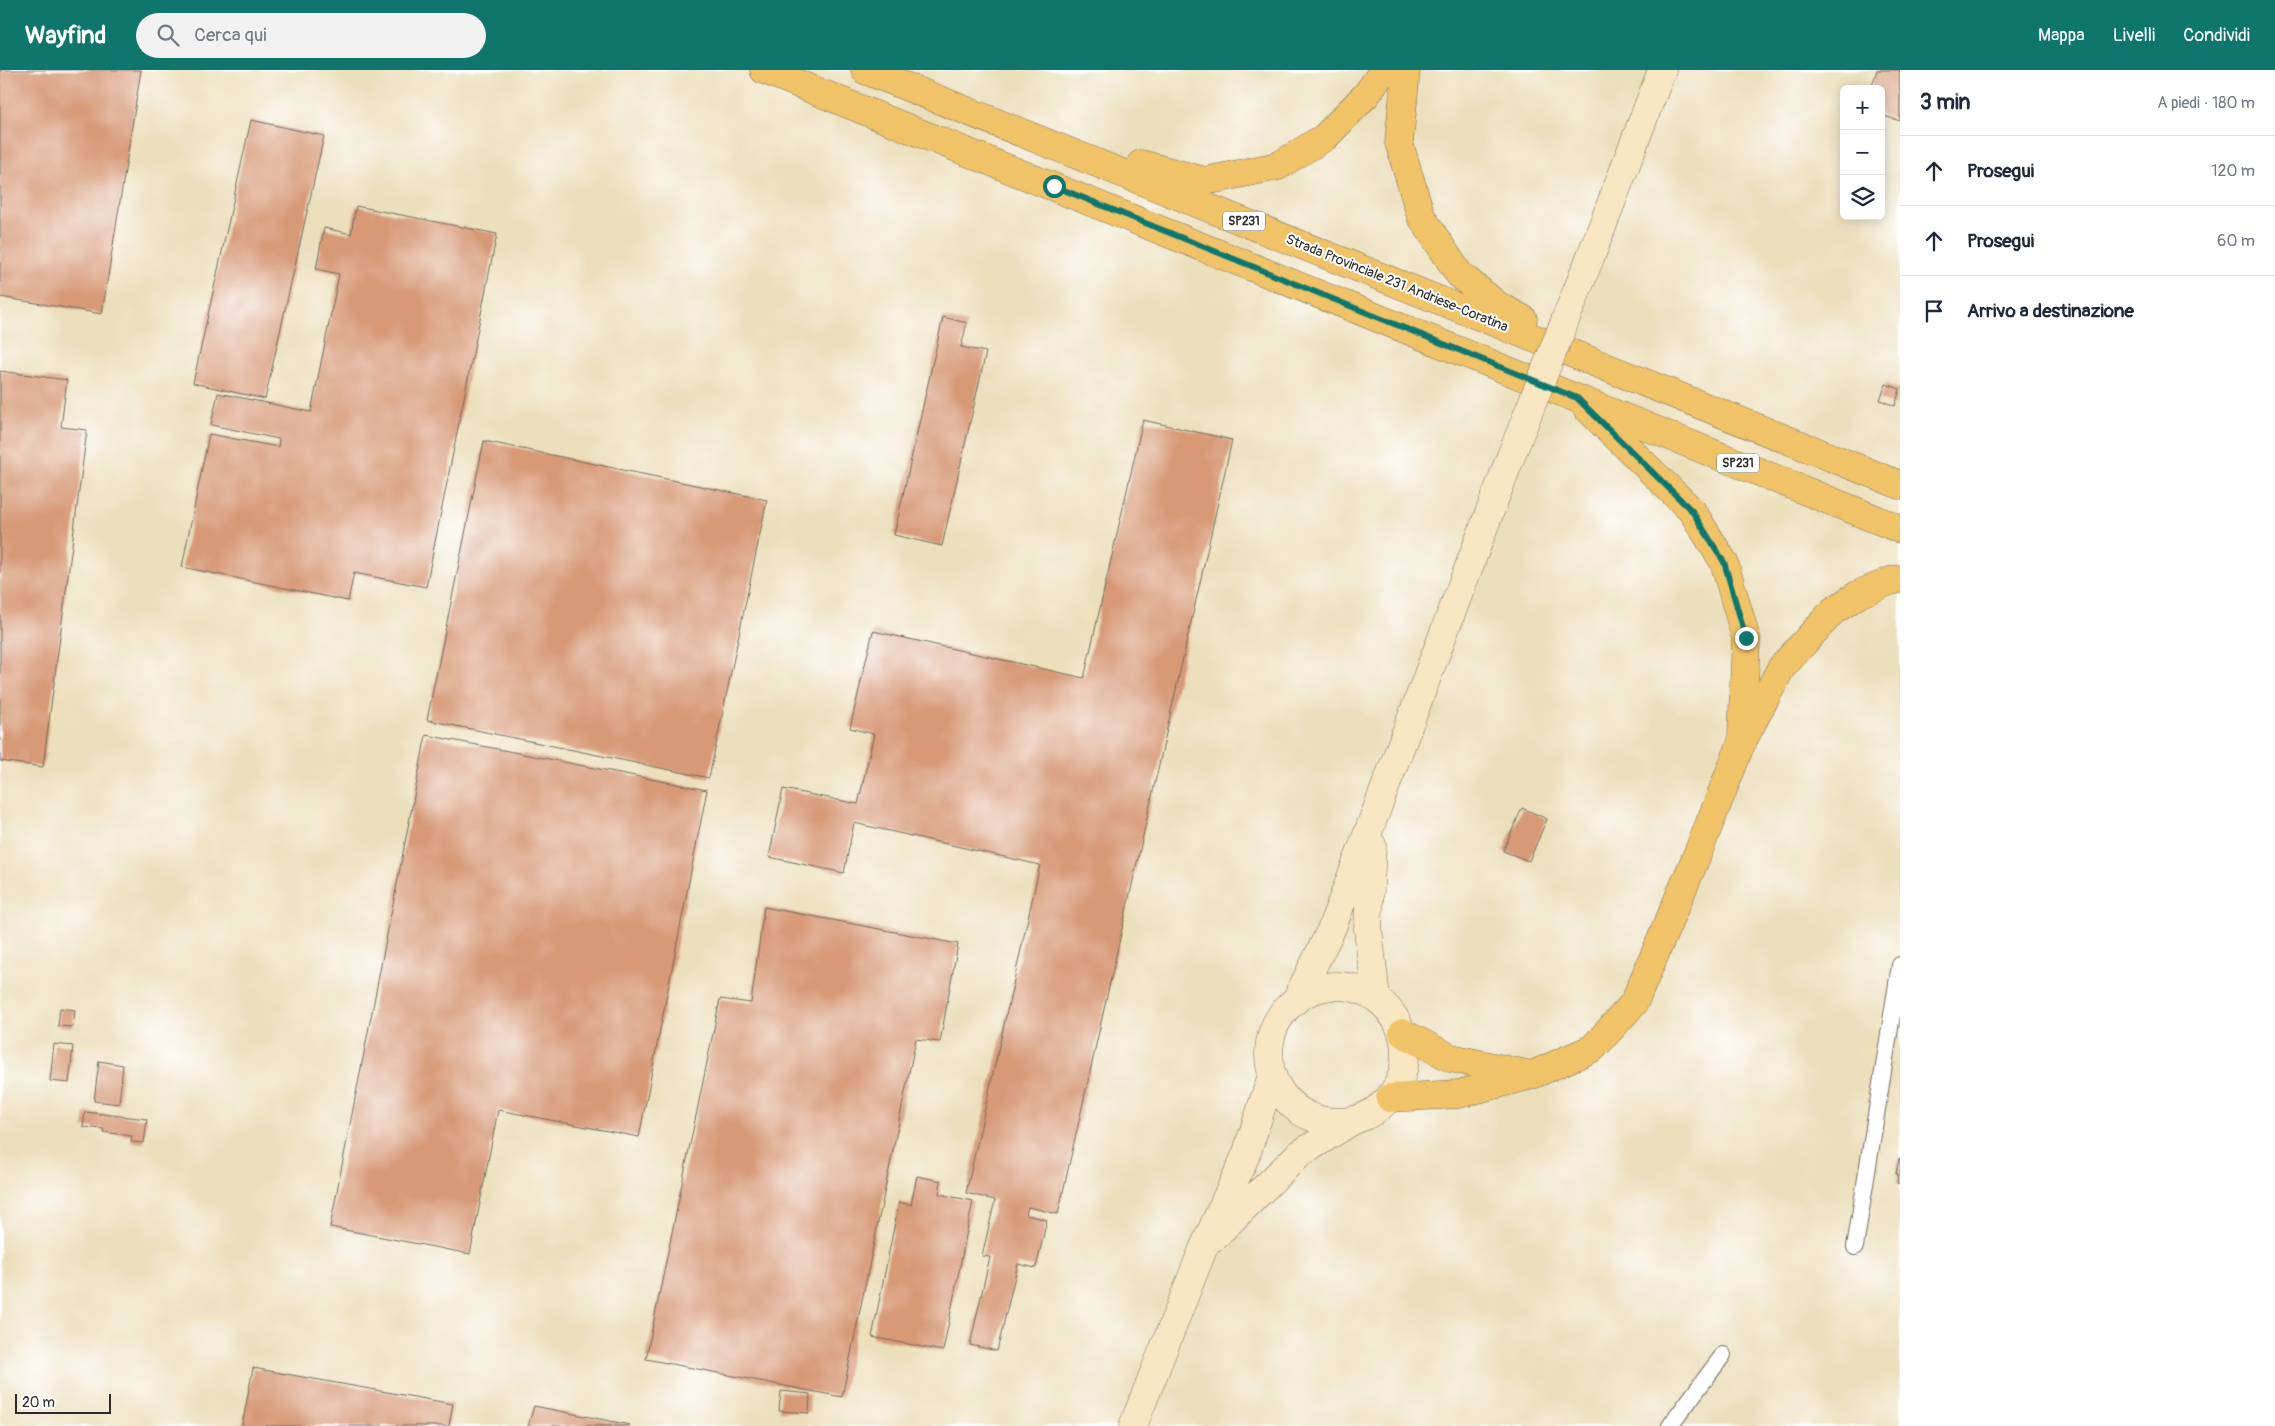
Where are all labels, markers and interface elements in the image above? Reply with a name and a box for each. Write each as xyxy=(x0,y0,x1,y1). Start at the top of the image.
search box xyxy=(136,13,486,58)
text: Wayfind xyxy=(25,21,106,50)
icon: search xyxy=(154,21,182,49)
text: Cerca qui xyxy=(194,23,267,47)
text: Mappa xyxy=(2038,24,2085,47)
text: Livelli xyxy=(2113,24,2155,47)
text: Condividi xyxy=(2183,24,2250,47)
map controls xyxy=(1840,85,1885,220)
button: + xyxy=(1840,85,1885,130)
text: 3 min xyxy=(1920,89,1970,116)
text: A piedi · 180 m xyxy=(2157,93,2255,113)
button: − xyxy=(1840,130,1885,175)
icon: ahead xyxy=(1920,157,1948,185)
text: Prosegui xyxy=(1967,159,2034,183)
text: 120 m xyxy=(2211,161,2255,181)
route start xyxy=(1043,175,1066,198)
button: layers xyxy=(1840,175,1885,220)
road number: SP231 xyxy=(1223,212,1265,230)
icon: ahead xyxy=(1920,227,1948,255)
text: Prosegui xyxy=(1967,229,2034,253)
street label: Strada Provinciale 231 Andriese-Coratina xyxy=(1283,231,1511,335)
text: 60 m xyxy=(2217,231,2255,251)
icon: arrive xyxy=(1920,297,1948,325)
text: Arrivo a destinazione xyxy=(1967,299,2134,323)
road number: SP231 xyxy=(1717,453,1759,472)
route end xyxy=(1735,627,1758,650)
scale bar xyxy=(15,1391,111,1414)
text: 20 m xyxy=(22,1394,55,1411)

